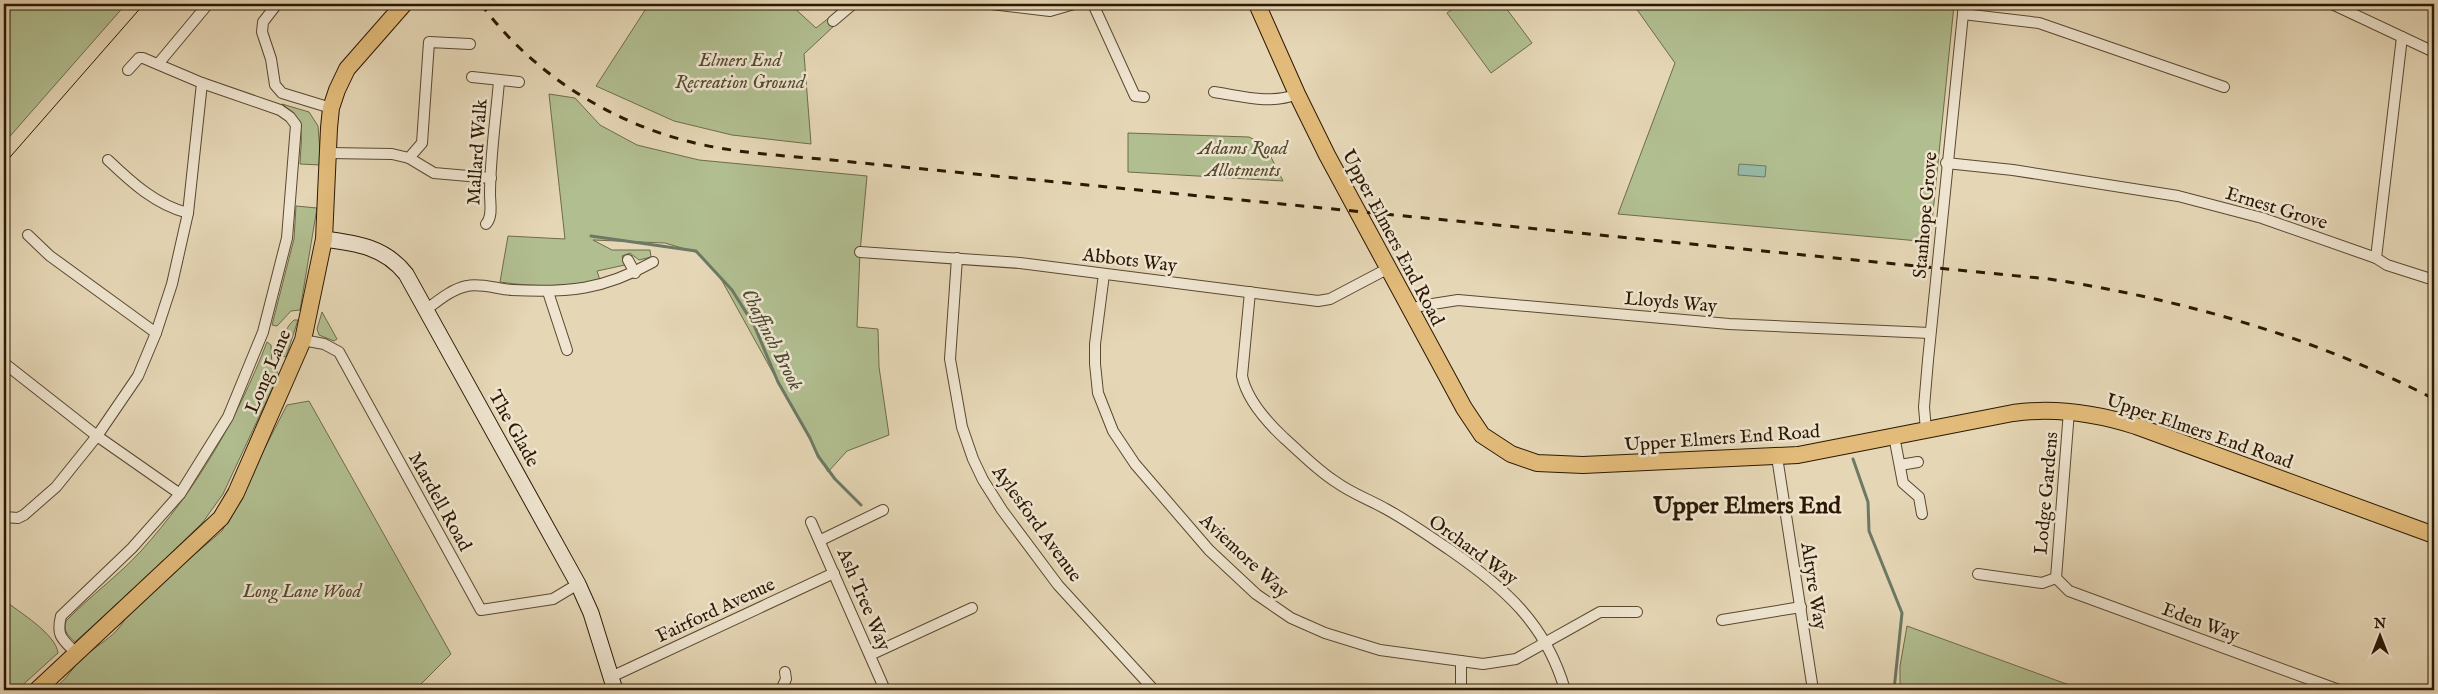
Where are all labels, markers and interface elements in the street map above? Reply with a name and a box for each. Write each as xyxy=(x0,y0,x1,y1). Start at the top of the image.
park label: Elmers End Recreation Ground xyxy=(675,49,806,95)
street label: Mallard Walk xyxy=(462,97,494,206)
park label: Adams Road Allotments xyxy=(1196,137,1289,183)
street label: Upper Elmers End Road xyxy=(1336,146,1449,331)
street label: Stanhope Grove xyxy=(1908,150,1944,280)
street label: Ernest Grove xyxy=(2222,182,2331,236)
street label: Abbots Way xyxy=(1080,243,1179,279)
water label: Chaffinch Brook xyxy=(735,284,808,395)
street label: Lloyds Way xyxy=(1624,287,1719,319)
street label: Long Lane xyxy=(240,326,297,417)
street label: The Glade xyxy=(482,386,544,472)
street label: Upper Elmers End Road xyxy=(2103,389,2297,475)
street label: Upper Elmers End Road xyxy=(1624,420,1822,458)
street label: Lodge Gardens xyxy=(2030,431,2064,556)
street label: Mardell Road xyxy=(402,448,477,556)
street label: Aylesford Avenue xyxy=(985,460,1087,587)
district label: Upper Elmers End xyxy=(1652,491,1842,522)
street label: Aviemore Way xyxy=(1193,508,1294,604)
street label: Orchard Way xyxy=(1423,510,1523,591)
street label: Altyre Way xyxy=(1794,540,1832,632)
street label: Ash Tree Way xyxy=(830,544,896,655)
street label: Fairford Avenue xyxy=(653,573,779,649)
park label: Long Lane Wood xyxy=(242,580,362,604)
street label: Eden Way xyxy=(2158,598,2243,648)
north arrow xyxy=(2356,612,2406,662)
text: N xyxy=(2373,615,2386,633)

